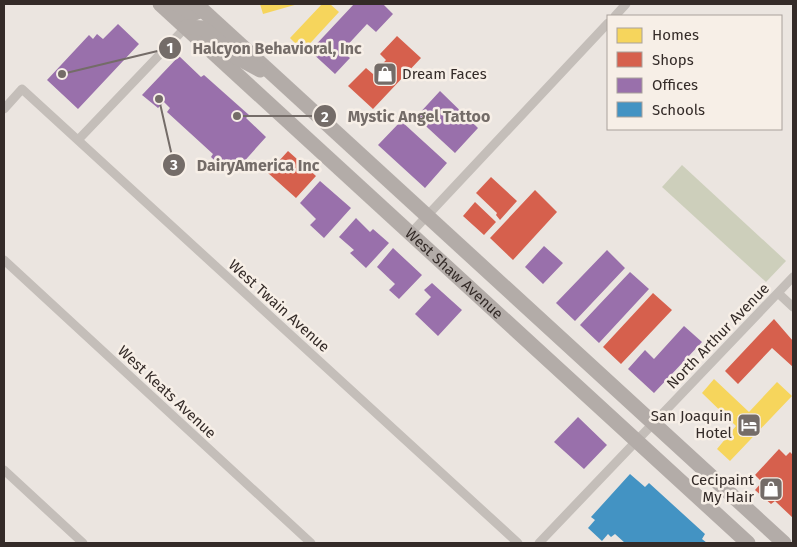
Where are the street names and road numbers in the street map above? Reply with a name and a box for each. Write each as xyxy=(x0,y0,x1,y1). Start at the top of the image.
street label: West Shaw Avenue xyxy=(401,224,507,323)
street label: West Twain Avenue xyxy=(225,256,333,356)
street label: North Arthur Avenue xyxy=(663,279,773,393)
street label: West Keats Avenue xyxy=(114,342,220,442)

